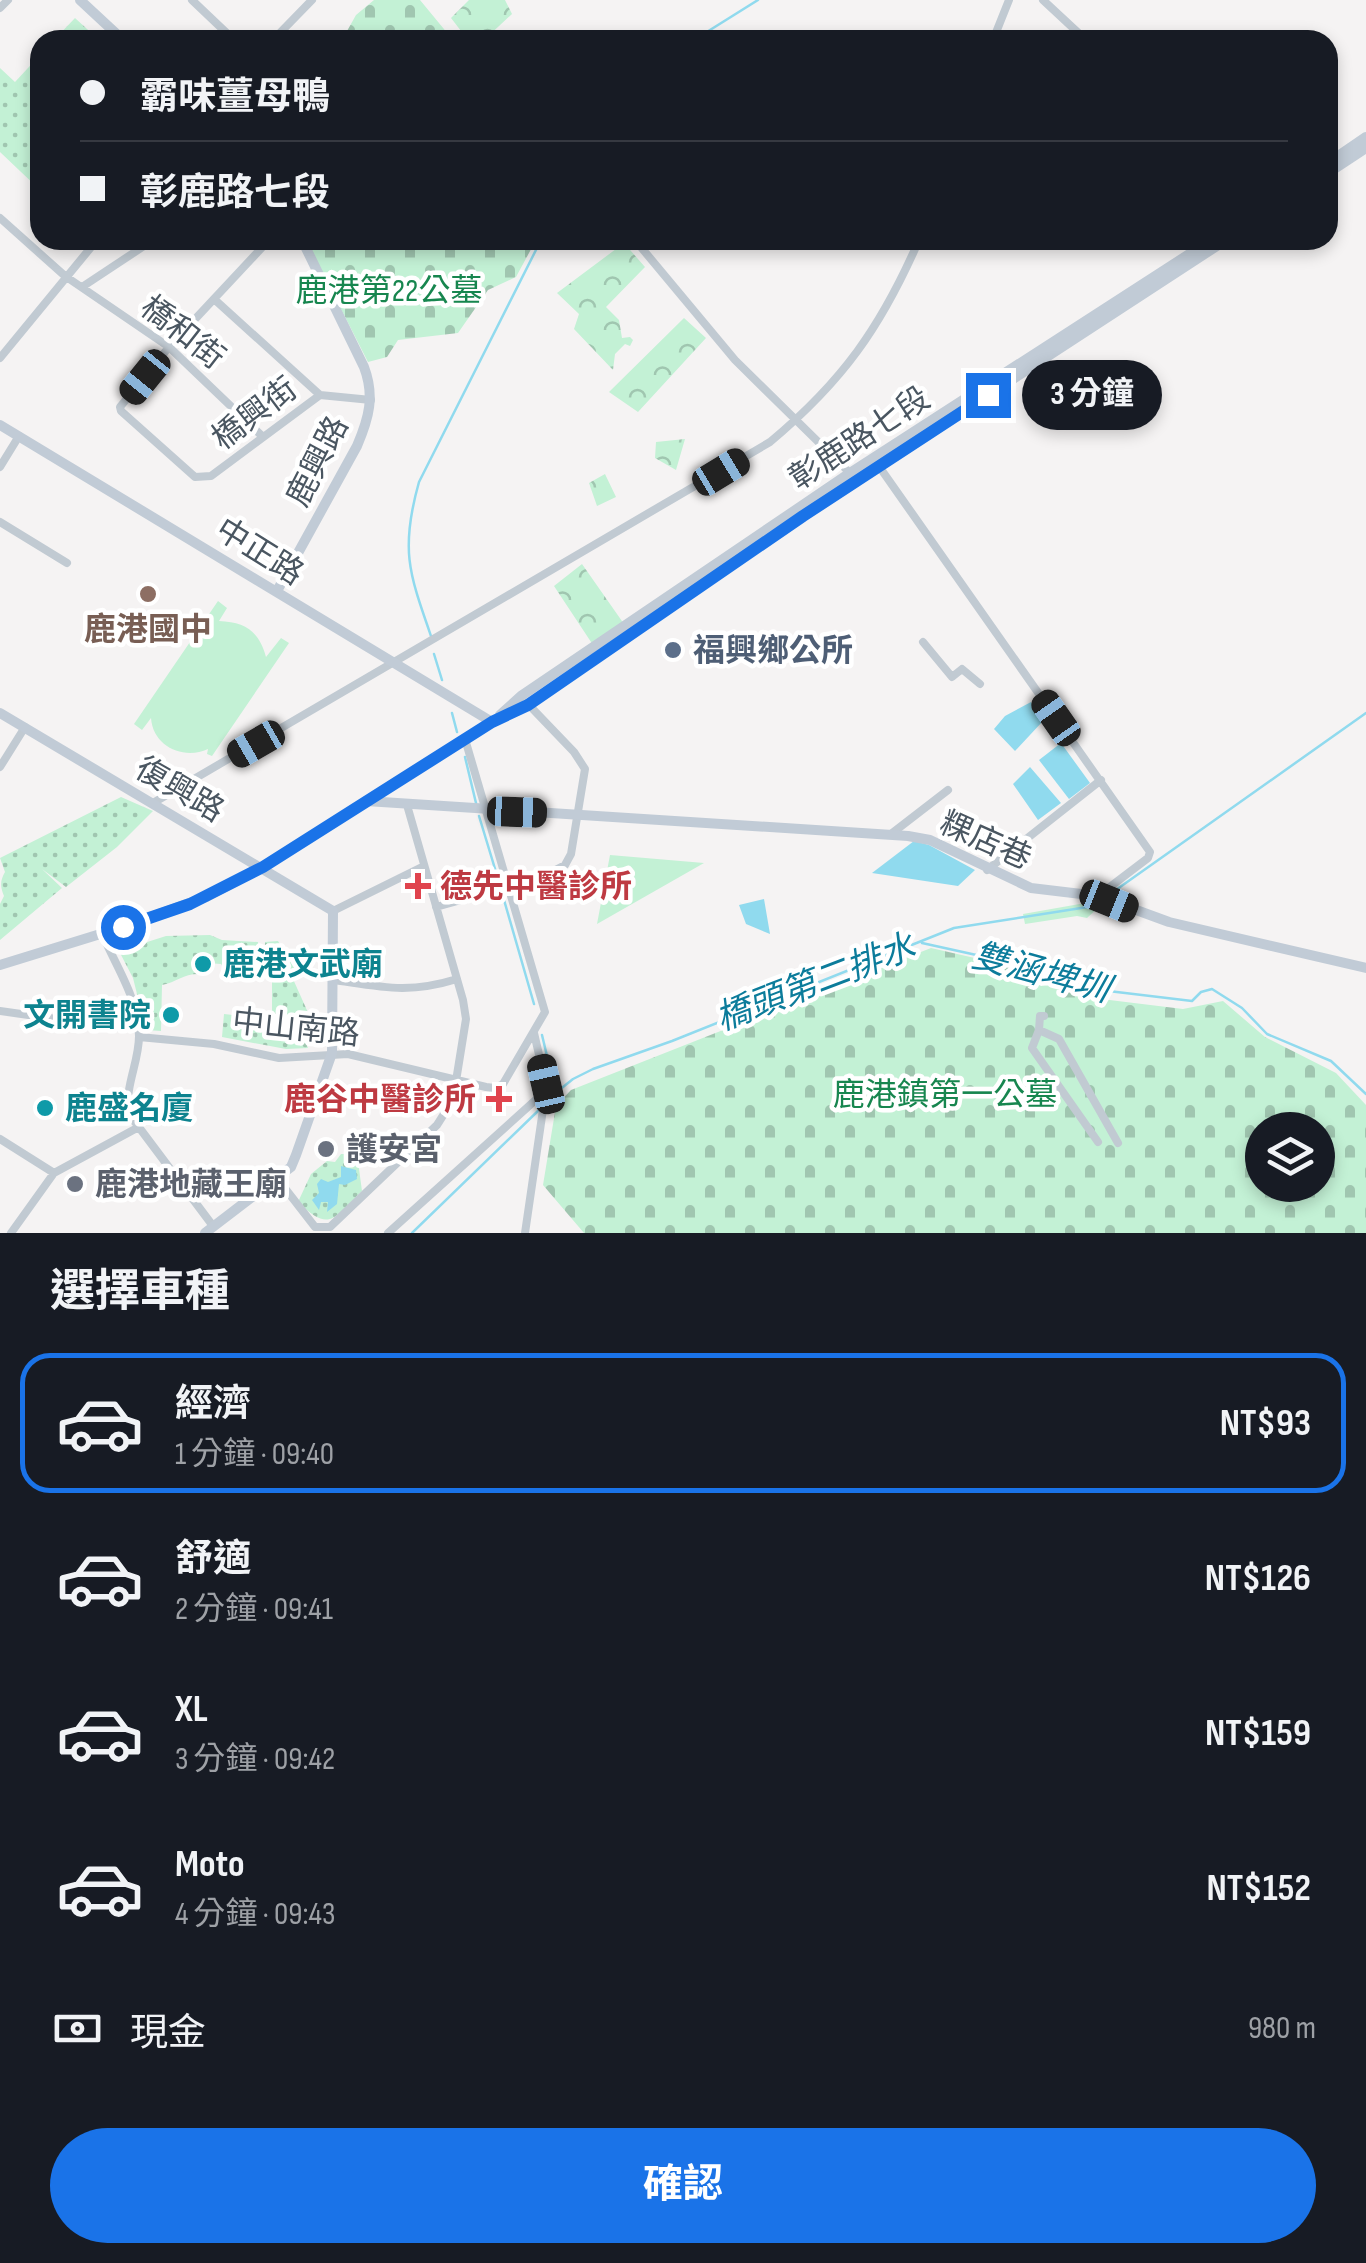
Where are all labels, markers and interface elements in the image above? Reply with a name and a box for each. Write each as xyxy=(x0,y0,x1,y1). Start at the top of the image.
text: 霸味薑母鴨 xyxy=(140,75,330,120)
text: 彰鹿路七段 xyxy=(140,171,330,216)
park label: 鹿港第22公墓 xyxy=(296,272,482,311)
street label: 橋和街 xyxy=(132,288,232,378)
car xyxy=(114,344,176,410)
callout: 3 分鐘 xyxy=(1023,360,1163,430)
street label: 橋興街 xyxy=(205,370,305,459)
route end xyxy=(966,373,1011,418)
text: 3 分鐘 xyxy=(1050,375,1134,414)
street label: 彰鹿路七段 xyxy=(782,379,938,499)
street label: 鹿興路 xyxy=(279,410,358,513)
car xyxy=(688,444,754,500)
street label: 中正路 xyxy=(208,510,310,594)
marker: 鹿港國中 xyxy=(137,583,159,605)
place label: 鹿港國中 xyxy=(84,611,212,650)
place label: 福興鄉公所 xyxy=(693,632,853,671)
marker: 福興鄉公所 xyxy=(662,639,684,661)
car xyxy=(1027,685,1085,751)
car xyxy=(223,716,289,772)
street label: 復興路 xyxy=(128,749,231,831)
car xyxy=(486,796,548,828)
street label: 粿店巷 xyxy=(934,804,1037,879)
place label: 德先中醫診所 xyxy=(440,868,632,907)
marker: 德先中醫診所 xyxy=(405,873,431,899)
car xyxy=(1076,876,1142,926)
route start xyxy=(101,905,146,950)
water label: 橋頭第二排水 xyxy=(710,925,923,1041)
water label: 雙涵埤圳 xyxy=(967,935,1119,1014)
place label: 鹿港文武廟 xyxy=(223,946,383,985)
marker: 鹿港文武廟 xyxy=(192,953,214,975)
place label: 文開書院 xyxy=(23,997,151,1036)
street label: 中山南路 xyxy=(230,1002,362,1055)
marker: 文開書院 xyxy=(160,1004,182,1026)
car xyxy=(525,1051,567,1117)
park label: 鹿港鎮第一公墓 xyxy=(833,1076,1057,1115)
place label: 鹿谷中醫診所 xyxy=(284,1081,476,1120)
marker: 鹿谷中醫診所 xyxy=(486,1086,512,1112)
place label: 鹿盛名廈 xyxy=(65,1090,193,1129)
marker: 鹿盛名廈 xyxy=(34,1097,56,1119)
map controls xyxy=(1245,1112,1335,1202)
button: layers xyxy=(1245,1112,1335,1202)
place label: 護安宮 xyxy=(346,1131,442,1170)
marker: 護安宮 xyxy=(315,1138,337,1160)
place label: 鹿港地藏王廟 xyxy=(95,1166,287,1205)
marker: 鹿港地藏王廟 xyxy=(64,1173,86,1195)
text: 選擇車種 xyxy=(50,1265,230,1320)
icon: car xyxy=(55,1378,145,1468)
text: 經濟 xyxy=(175,1382,251,1427)
text: NT$93 xyxy=(1220,1401,1311,1446)
text: 1 分鐘 · 09:40 xyxy=(175,1435,334,1474)
icon: car xyxy=(55,1533,145,1623)
text: 舒適 xyxy=(175,1537,251,1582)
text: NT$126 xyxy=(1205,1556,1311,1601)
text: 2 分鐘 · 09:41 xyxy=(175,1590,333,1629)
text: XL xyxy=(175,1687,208,1732)
icon: car xyxy=(55,1688,145,1778)
text: NT$159 xyxy=(1205,1711,1311,1756)
text: 3 分鐘 · 09:42 xyxy=(175,1740,335,1779)
text: Moto xyxy=(175,1842,245,1887)
icon: car xyxy=(55,1843,145,1933)
text: NT$152 xyxy=(1206,1866,1311,1911)
text: 4 分鐘 · 09:43 xyxy=(175,1895,335,1934)
icon: cash xyxy=(50,2001,105,2056)
text: 980 m xyxy=(1248,2009,1316,2048)
text: 現金 xyxy=(130,2011,206,2056)
button: 確認 xyxy=(50,2128,1316,2243)

